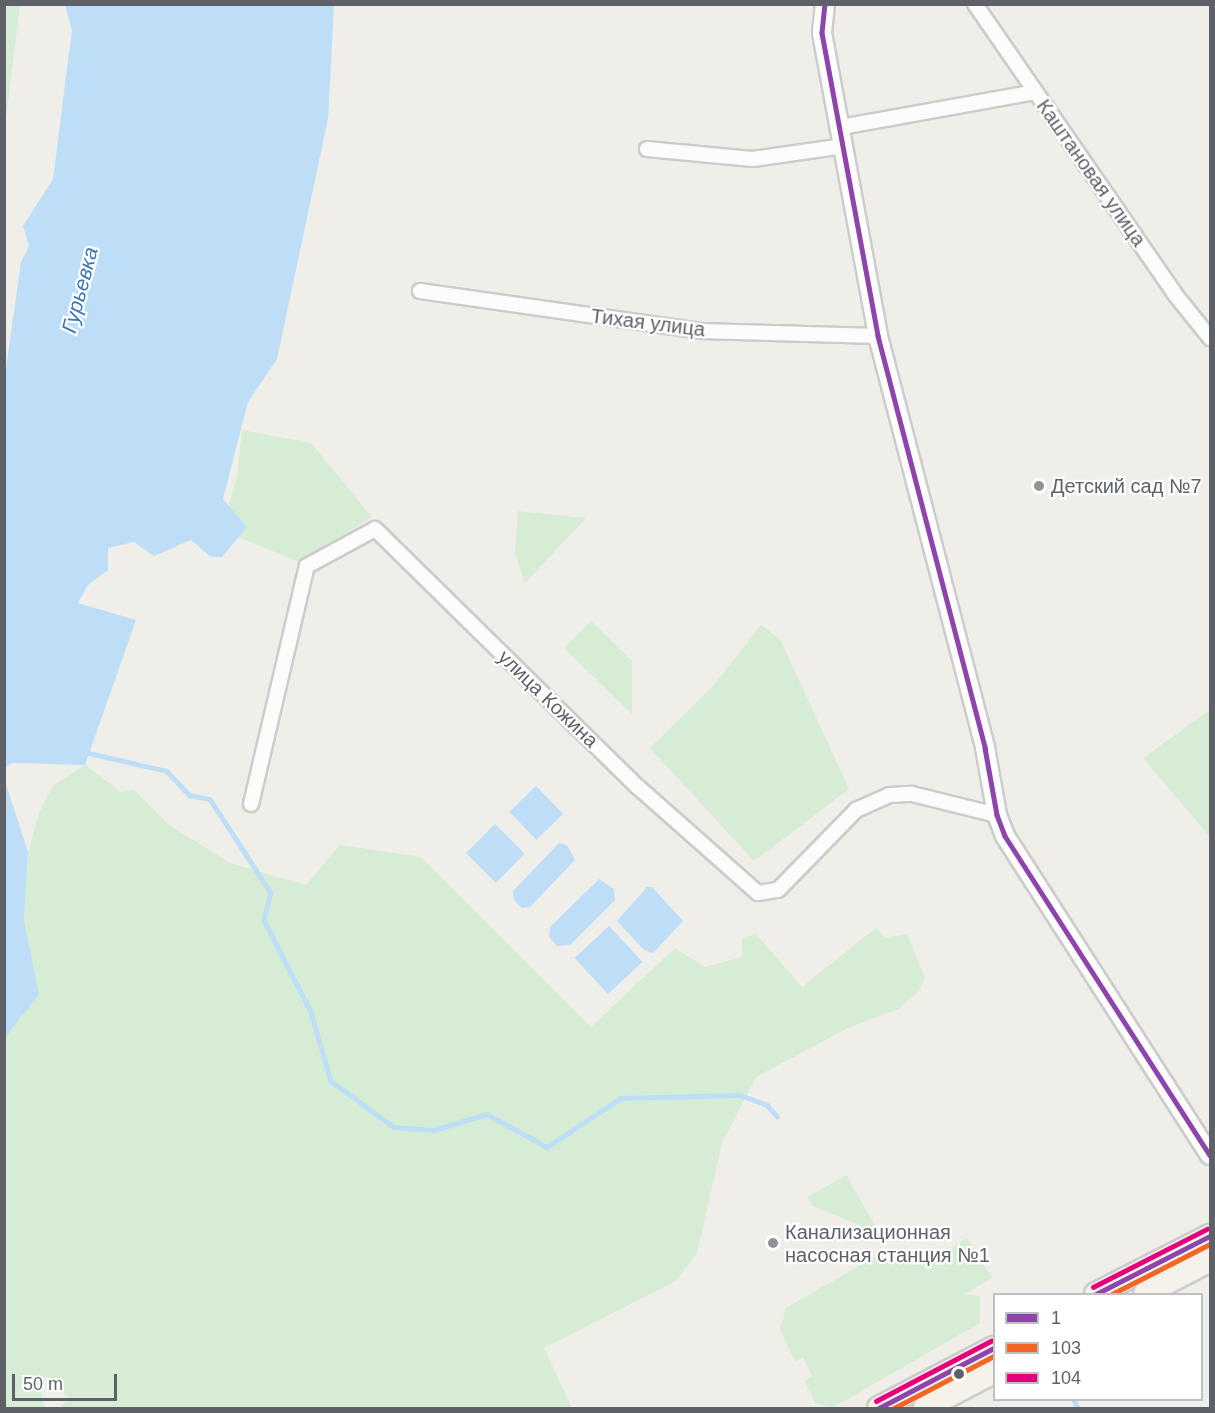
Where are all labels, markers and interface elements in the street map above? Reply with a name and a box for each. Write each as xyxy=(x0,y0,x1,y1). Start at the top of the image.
street label: Каштановая улица xyxy=(1031,95,1151,251)
water label: Гурьевка xyxy=(56,244,104,336)
street label: Тихая улица xyxy=(590,304,706,342)
place label: Детский сад №7 xyxy=(1051,474,1202,498)
marker: Детский сад №7 xyxy=(1032,479,1046,493)
street label: улица Кожина xyxy=(493,645,603,753)
place label: Канализационная насосная станция №1 xyxy=(785,1220,990,1267)
marker: Канализационная насосная станция №1 xyxy=(766,1236,780,1250)
legend xyxy=(993,1293,1203,1401)
text: 1 xyxy=(1051,1308,1061,1328)
text: 103 xyxy=(1051,1338,1081,1358)
scale bar xyxy=(15,1362,120,1400)
unlabelled marker xyxy=(953,1368,965,1380)
text: 104 xyxy=(1051,1368,1081,1388)
text: 50 m xyxy=(23,1374,63,1394)

